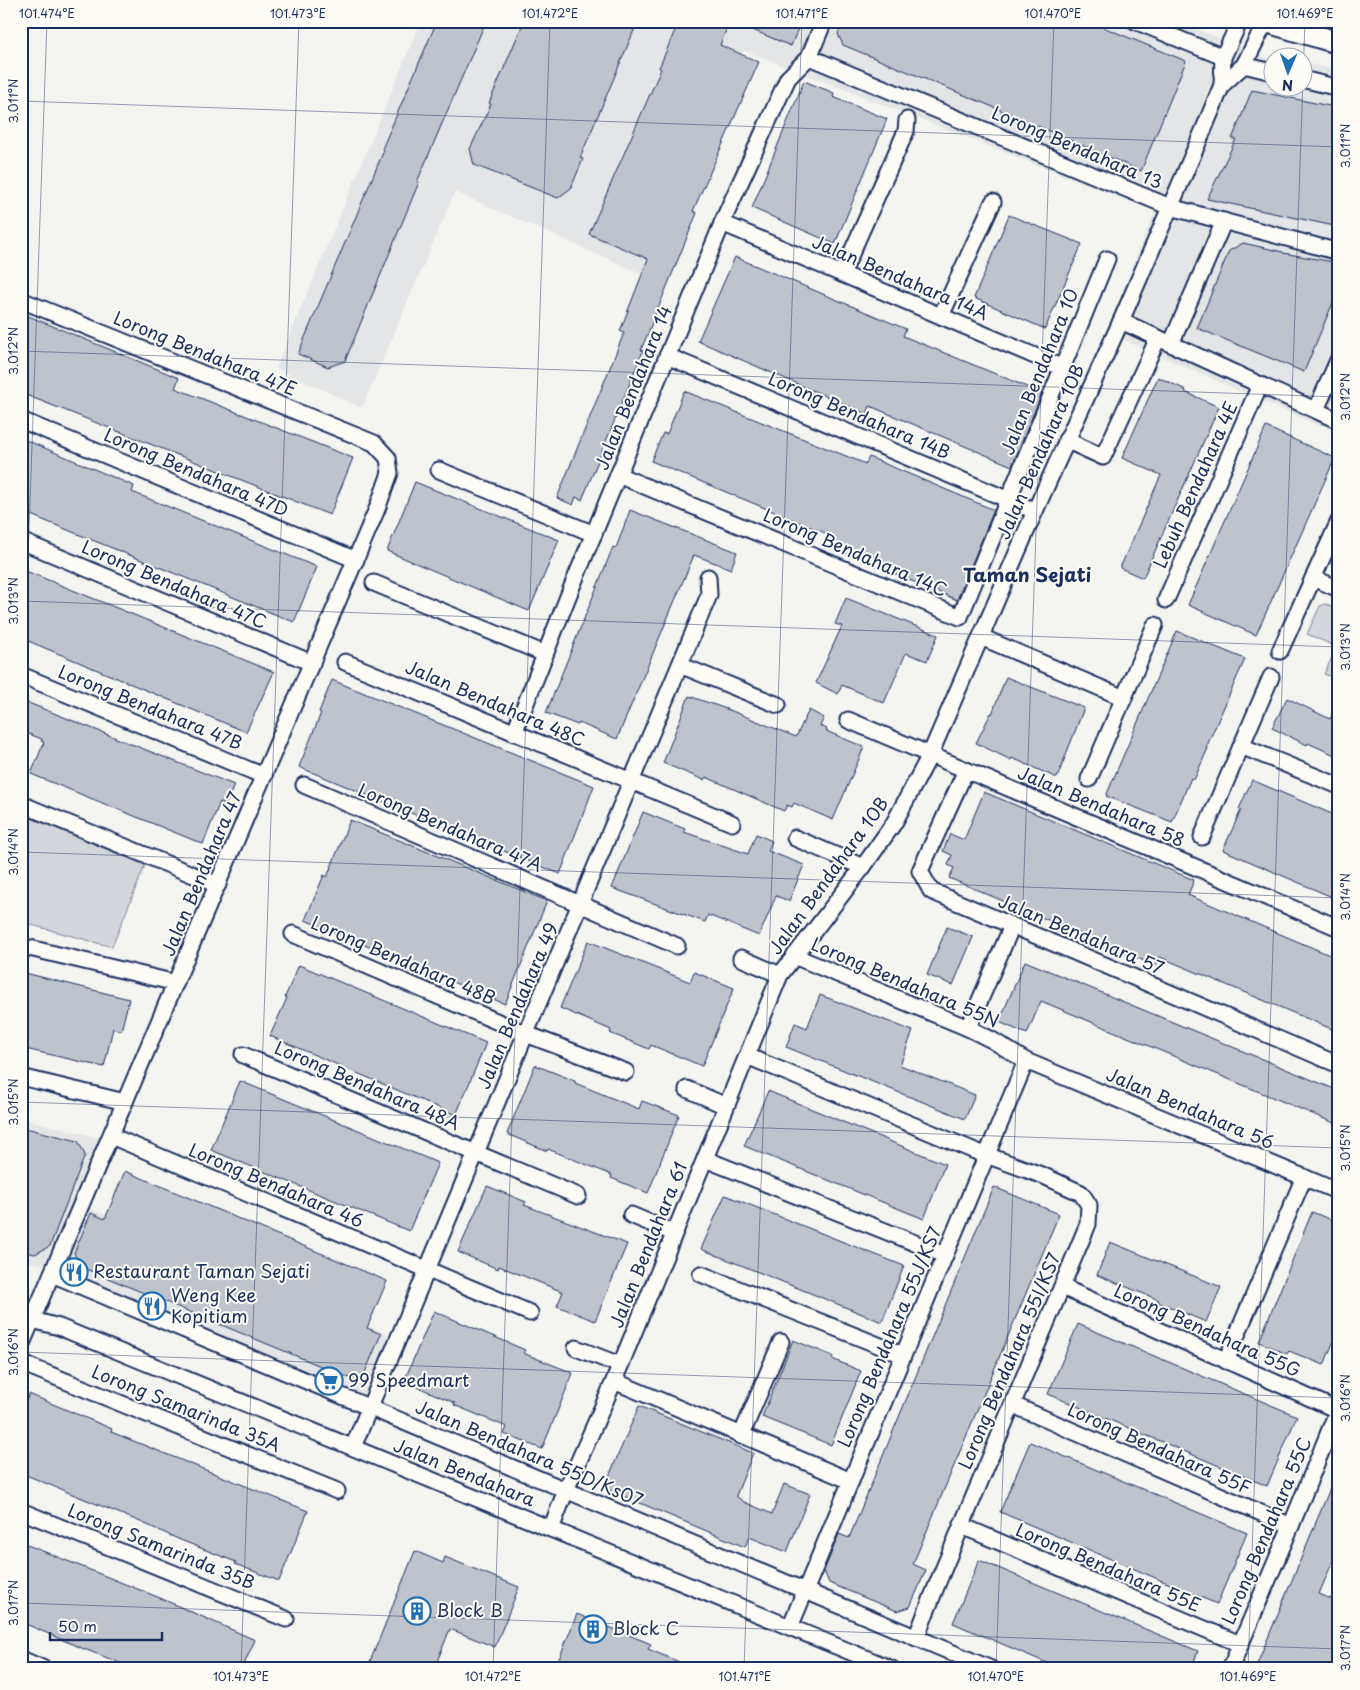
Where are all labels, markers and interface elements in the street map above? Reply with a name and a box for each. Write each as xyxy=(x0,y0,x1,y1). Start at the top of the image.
text: 101.474°E xyxy=(19,4,75,22)
text: 101.473°E xyxy=(270,4,326,22)
text: 101.472°E xyxy=(522,4,578,22)
text: 101.471°E xyxy=(776,4,828,22)
text: 101.470°E xyxy=(1025,4,1081,22)
text: 101.469°E xyxy=(1276,4,1334,22)
north arrow xyxy=(1262,48,1312,98)
text: N xyxy=(1282,75,1293,96)
text: 3.011°N xyxy=(4,79,22,123)
street label: Lorong Bendahara 13 xyxy=(988,98,1167,195)
text: 3.011°N xyxy=(1336,124,1354,168)
street label: Jalan Bendahara 14A xyxy=(808,227,993,326)
street label: Jalan Bendahara 10 xyxy=(993,284,1084,459)
street label: Jalan Bendahara 14 xyxy=(587,301,678,474)
street label: Lorong Bendahara 47E xyxy=(110,303,301,402)
text: 3.012°N xyxy=(4,327,22,375)
street label: Jalan Bendahara 10B xyxy=(989,360,1090,543)
street label: Lorong Bendahara 14B xyxy=(764,364,955,465)
text: 3.012°N xyxy=(1336,373,1354,421)
street label: Lebuh Bendahara 4E xyxy=(1146,397,1244,572)
street label: Lorong Bendahara 47D xyxy=(100,420,293,523)
street label: Lorong Bendahara 14C xyxy=(760,501,952,603)
street label: Lorong Bendahara 47C xyxy=(78,532,271,635)
district label: Taman Sejati xyxy=(963,560,1091,588)
text: 3.013°N xyxy=(4,577,22,625)
text: 3.013°N xyxy=(1336,623,1354,671)
street label: Jalan Bendahara 48C xyxy=(402,653,590,753)
street label: Lorong Bendahara 47B xyxy=(54,657,247,756)
street label: Jalan Bendahara 58 xyxy=(1014,758,1189,853)
street label: Lorong Bendahara 47A xyxy=(354,776,547,878)
street label: Jalan Bendahara 47 xyxy=(154,787,248,960)
street label: Jalan Bendahara 10B xyxy=(761,791,894,960)
text: 3.014°N xyxy=(4,828,22,876)
text: 3.014°N xyxy=(1336,873,1354,921)
street label: Jalan Bendahara 57 xyxy=(994,886,1169,981)
street label: Lorong Bendahara 48B xyxy=(307,909,500,1011)
street label: Jalan Bendahara 49 xyxy=(469,918,564,1093)
street label: Lorong Bendahara 55N xyxy=(807,930,1004,1033)
street label: Lorong Bendahara 48A xyxy=(271,1033,464,1136)
street label: Jalan Bendahara 56 xyxy=(1102,1060,1279,1155)
text: 3.015°N xyxy=(4,1078,22,1126)
text: 3.015°N xyxy=(1336,1124,1354,1172)
street label: Lorong Bendahara 46 xyxy=(185,1136,368,1234)
street label: Jalan Bendahara 61 xyxy=(602,1157,693,1332)
street label: Lorong Bendahara 55J/KS7 xyxy=(830,1221,948,1451)
street label: Lorong Bendahara 55I/KS7 xyxy=(951,1247,1067,1473)
restaurant icon: Restaurant Taman Sejati xyxy=(59,1257,89,1287)
place label: Restaurant Taman Sejati xyxy=(93,1257,310,1284)
street label: Lorong Bendahara 55G xyxy=(1110,1276,1305,1383)
place label: Weng Kee Kopitiam xyxy=(171,1281,256,1329)
restaurant icon: Weng Kee Kopitiam xyxy=(137,1291,167,1321)
text: 3.016°N xyxy=(4,1328,22,1376)
street label: Lorong Samarinda 35A xyxy=(88,1357,285,1458)
supermarket icon: 99 Speedmart xyxy=(314,1366,344,1396)
place label: 99 Speedmart xyxy=(348,1366,469,1393)
text: 3.016°N xyxy=(1336,1374,1354,1422)
street label: Lorong Bendahara 55F xyxy=(1064,1395,1256,1500)
street label: Jalan Bendahara 55D/Ks07 xyxy=(412,1396,646,1512)
street label: Lorong Bendahara 55C xyxy=(1214,1432,1317,1628)
street label: Jalan Bendahara xyxy=(390,1435,538,1511)
street label: Lorong Samarinda 35B xyxy=(64,1496,259,1596)
street label: Lorong Bendahara 55E xyxy=(1012,1515,1205,1618)
text: 3.017°N xyxy=(4,1580,22,1626)
building icon: Block B xyxy=(402,1596,432,1626)
place label: Block B xyxy=(436,1596,503,1623)
scale bar xyxy=(50,1610,162,1642)
text: 50 m xyxy=(58,1614,97,1637)
building icon: Block C xyxy=(578,1614,608,1644)
place label: Block C xyxy=(612,1614,679,1641)
text: 3.017°N xyxy=(1336,1625,1354,1671)
text: 101.473°E xyxy=(213,1667,269,1685)
text: 101.472°E xyxy=(465,1667,521,1685)
text: 101.471°E xyxy=(719,1667,771,1685)
text: 101.470°E xyxy=(968,1667,1024,1685)
text: 101.469°E xyxy=(1219,1667,1277,1685)

